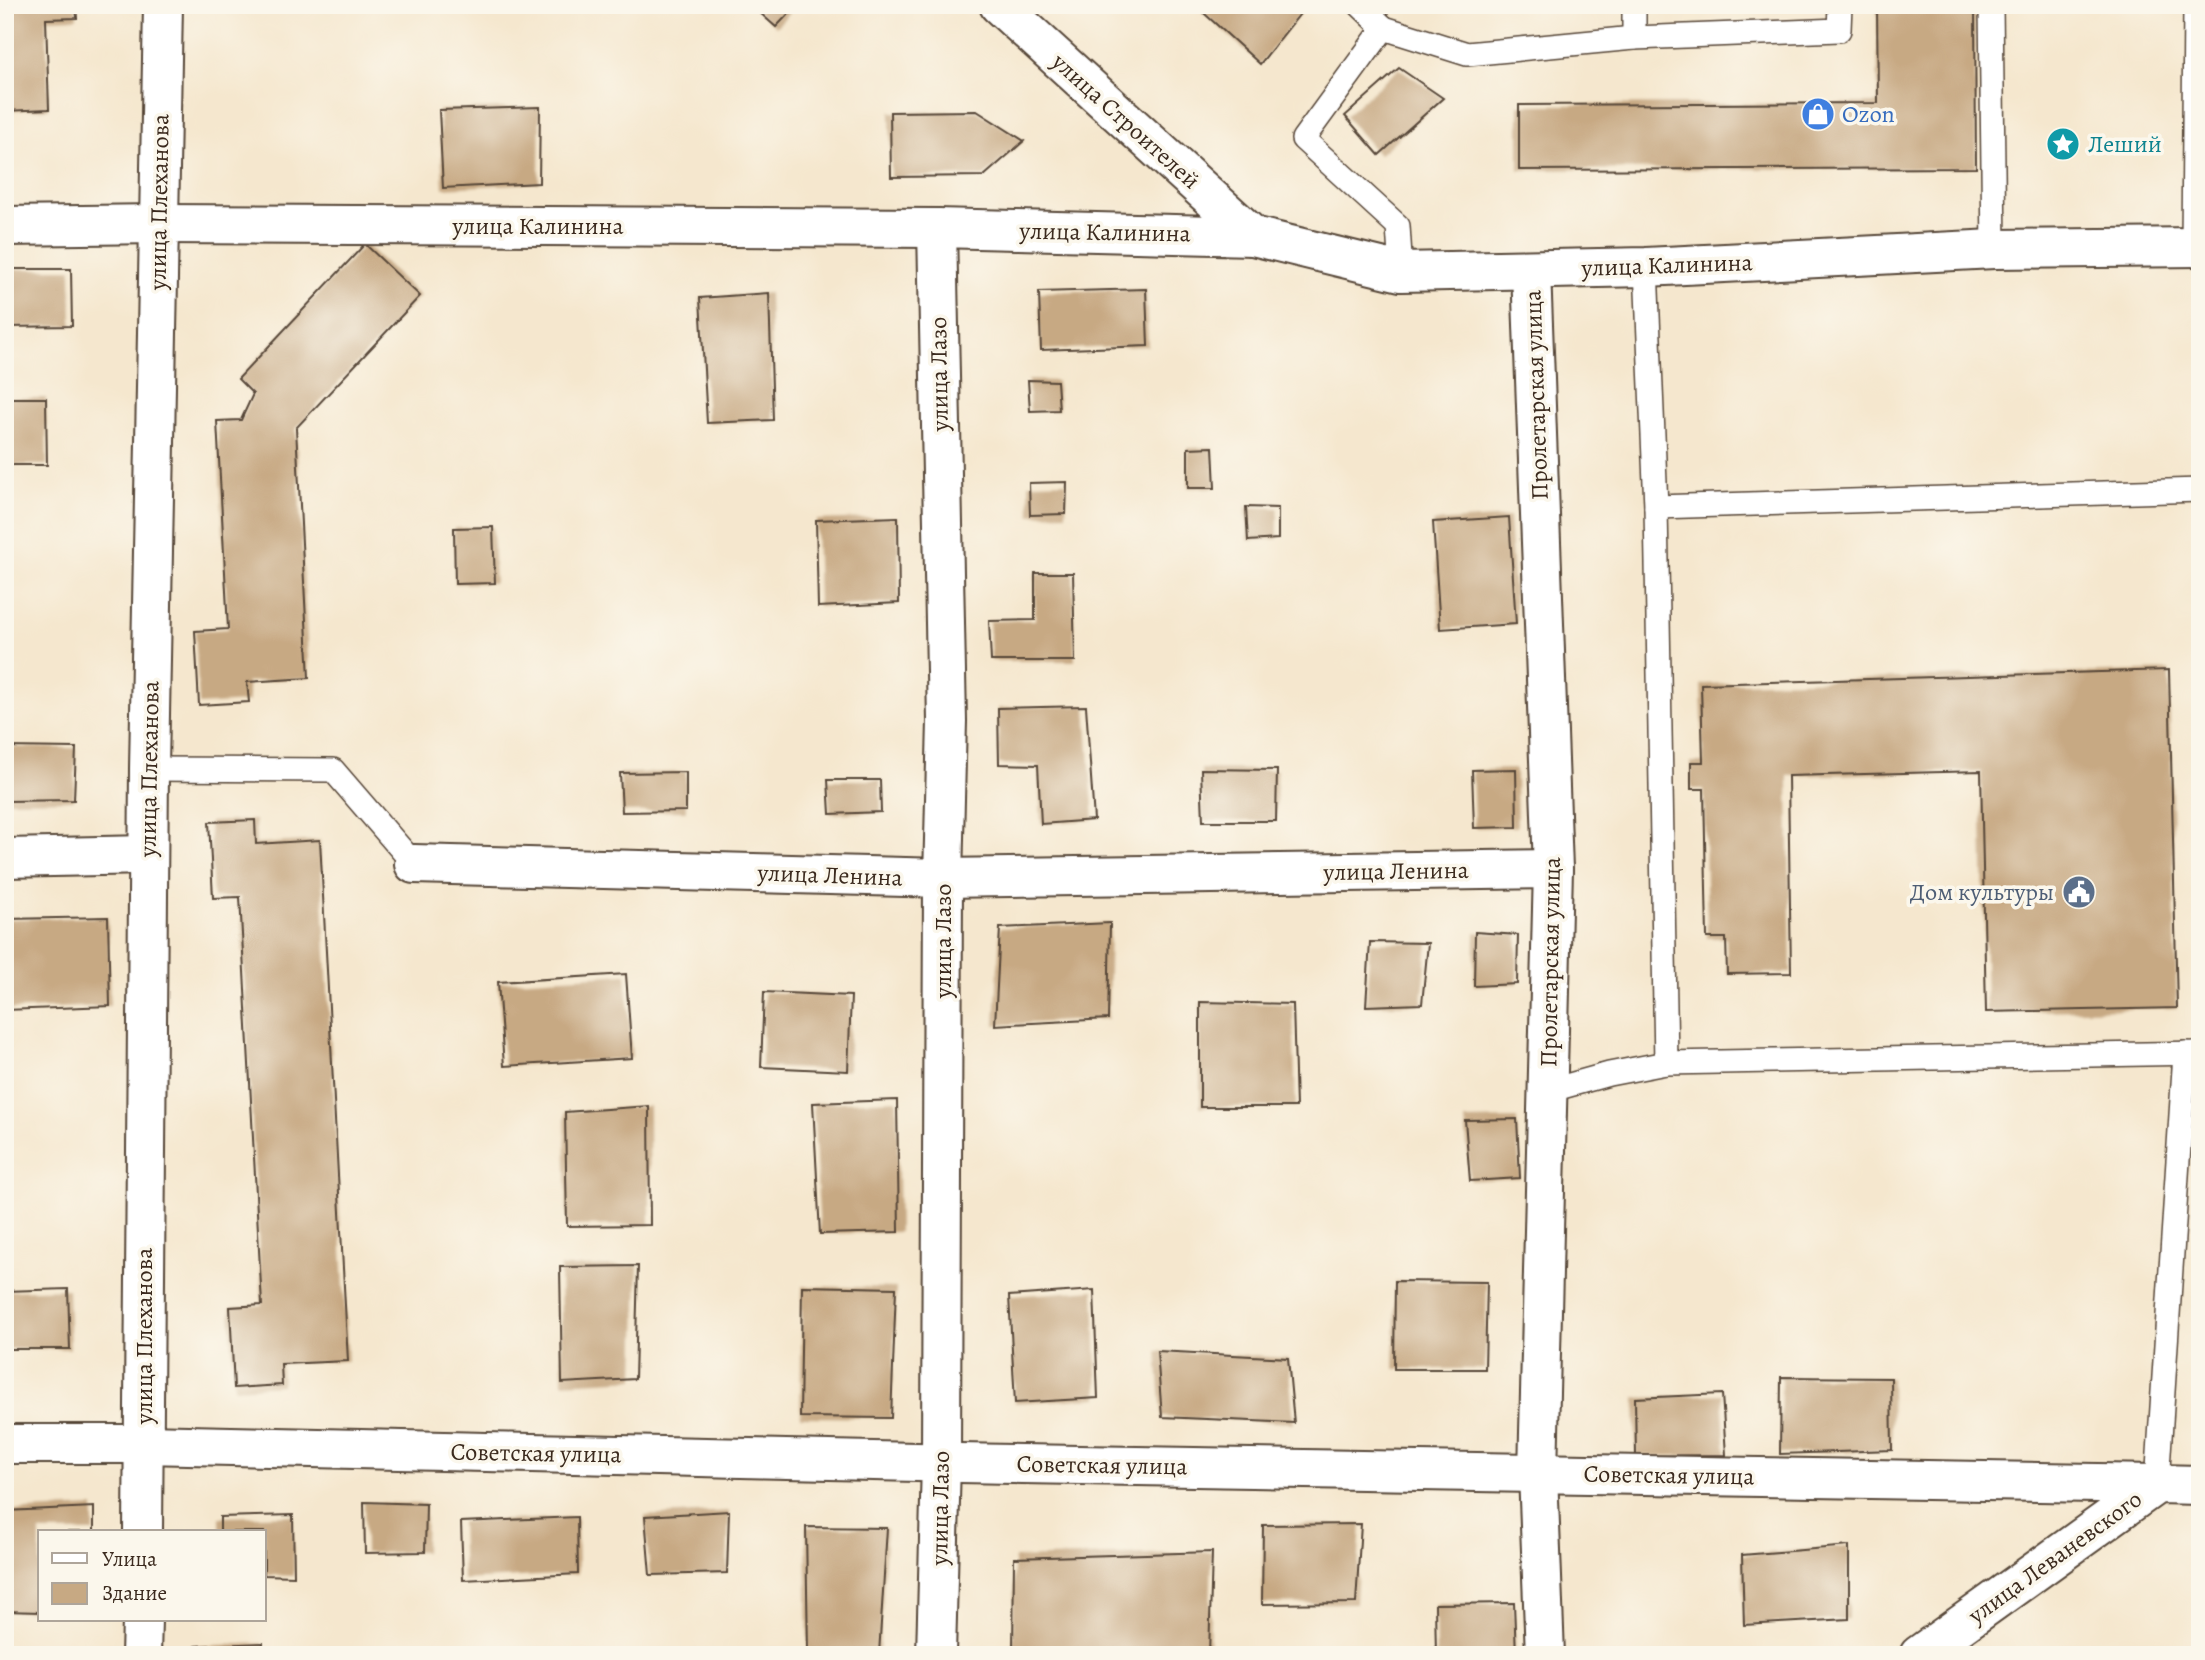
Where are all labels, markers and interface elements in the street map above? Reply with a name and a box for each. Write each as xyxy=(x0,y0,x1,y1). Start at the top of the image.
street label: улица Строителей xyxy=(1044,45,1207,196)
shop icon: Ozon xyxy=(1799,95,1837,133)
place label: Ozon xyxy=(1842,98,1895,130)
street label: улица Плеханова xyxy=(141,114,177,291)
place icon: Леший xyxy=(2044,125,2082,163)
place label: Леший xyxy=(2088,128,2162,160)
street label: улица Калинина xyxy=(451,210,624,242)
street label: улица Калинина xyxy=(1018,214,1191,249)
street label: улица Калинина xyxy=(1580,246,1753,284)
street label: Пролетарская улица xyxy=(1516,289,1556,501)
street label: улица Лазо xyxy=(922,316,956,433)
street label: улица Плеханова xyxy=(131,681,167,858)
street label: улица Ленина xyxy=(1322,854,1469,888)
street label: улица Ленина xyxy=(756,856,903,894)
street label: Пролетарская улица xyxy=(1532,857,1568,1067)
public building icon: Дом культуры xyxy=(2060,873,2098,911)
place label: Дом культуры xyxy=(1910,876,2054,908)
street label: улица Лазо xyxy=(927,884,959,999)
street label: улица Плеханова xyxy=(128,1248,160,1425)
street label: Советская улица xyxy=(450,1436,622,1470)
street label: Советская улица xyxy=(1016,1448,1188,1482)
street label: улица Лазо xyxy=(923,1450,957,1567)
street label: Советская улица xyxy=(1583,1458,1755,1492)
street label: улица Леваневского xyxy=(1961,1483,2148,1632)
legend xyxy=(38,1530,266,1622)
text: Улица xyxy=(102,1545,157,1573)
text: Здание xyxy=(102,1579,167,1607)

